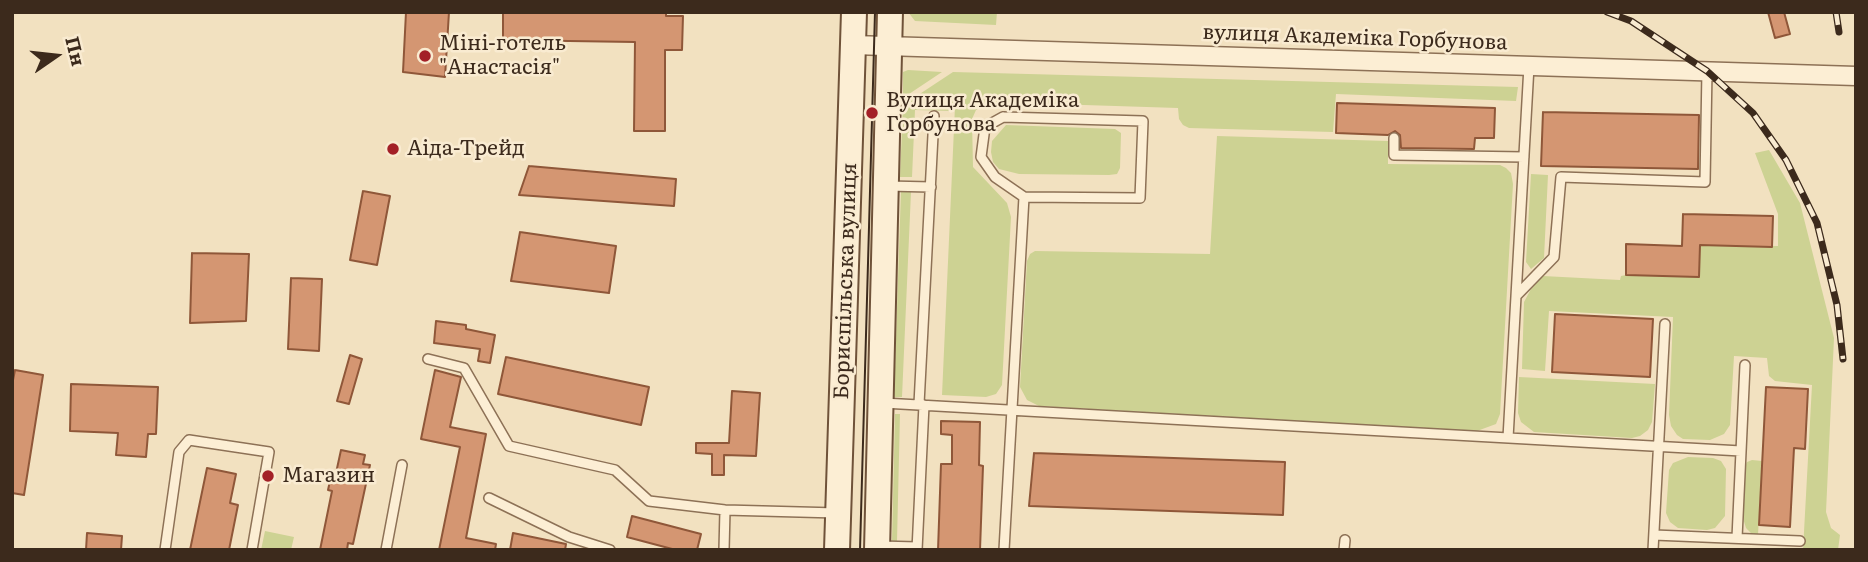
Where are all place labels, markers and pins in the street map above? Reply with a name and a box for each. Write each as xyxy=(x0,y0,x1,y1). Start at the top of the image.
place label: Міні-готель "Анастасія" xyxy=(439,31,566,81)
marker: Міні-готель "Анастасія" xyxy=(417,48,433,64)
place label: Вулиця Академіка Горбунова xyxy=(886,88,1079,138)
marker: Вулиця Академіка Горбунова xyxy=(864,105,880,121)
place label: Аіда-Трейд xyxy=(407,136,525,162)
marker: Аіда-Трейд xyxy=(385,141,401,157)
place label: Магазин xyxy=(282,463,375,489)
marker: Магазин xyxy=(260,468,276,484)

